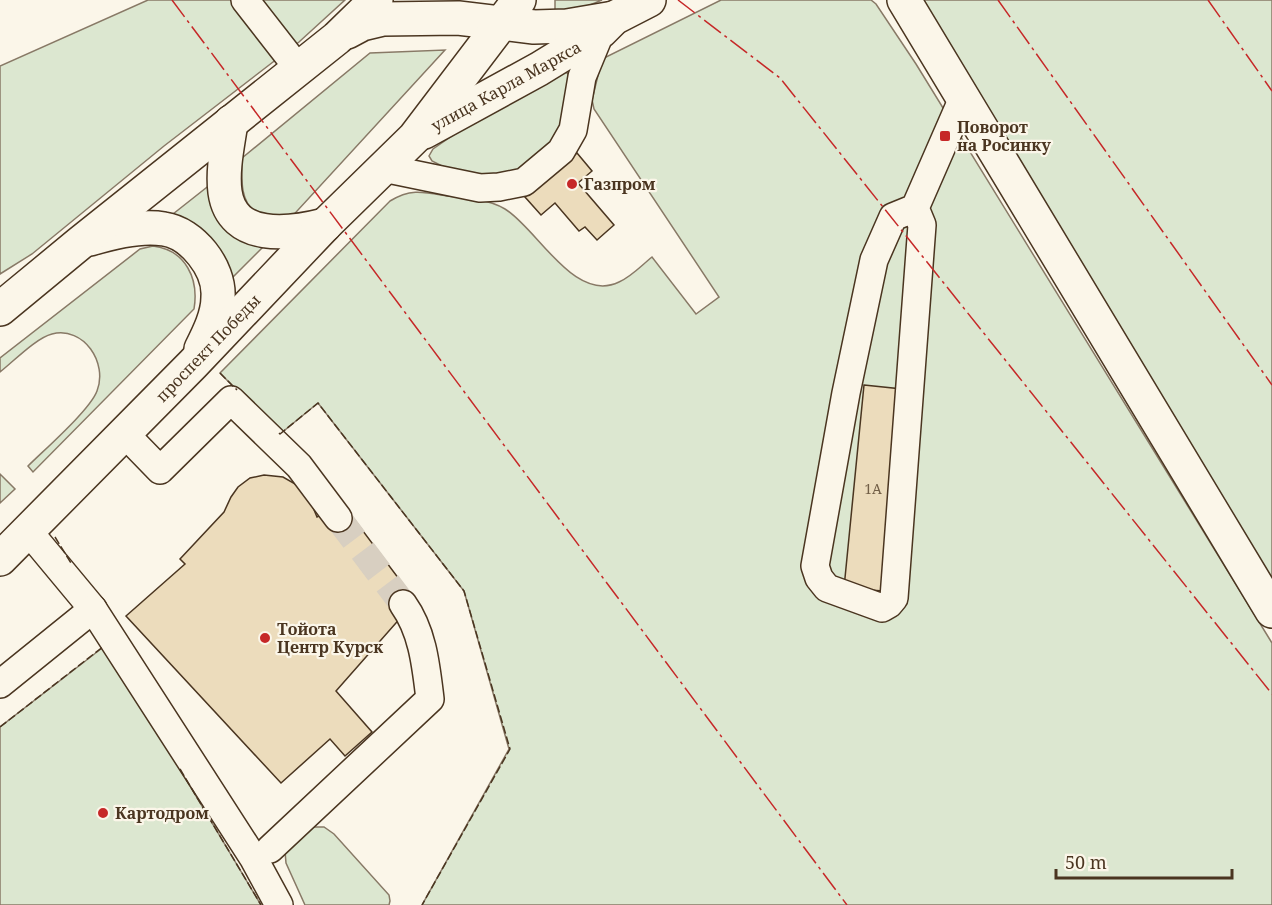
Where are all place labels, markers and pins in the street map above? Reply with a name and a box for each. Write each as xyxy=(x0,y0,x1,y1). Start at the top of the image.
place label: Поворот на Росинку xyxy=(957,116,1051,156)
marker: Поворот на Росинку xyxy=(938,129,952,143)
place label: Газпром xyxy=(584,173,656,195)
marker: Газпром xyxy=(565,177,579,191)
place label: Тойота Центр Курск xyxy=(277,618,383,658)
marker: Тойота Центр Курск xyxy=(258,631,272,645)
place label: Картодром xyxy=(115,802,209,824)
marker: Картодром xyxy=(96,806,110,820)

